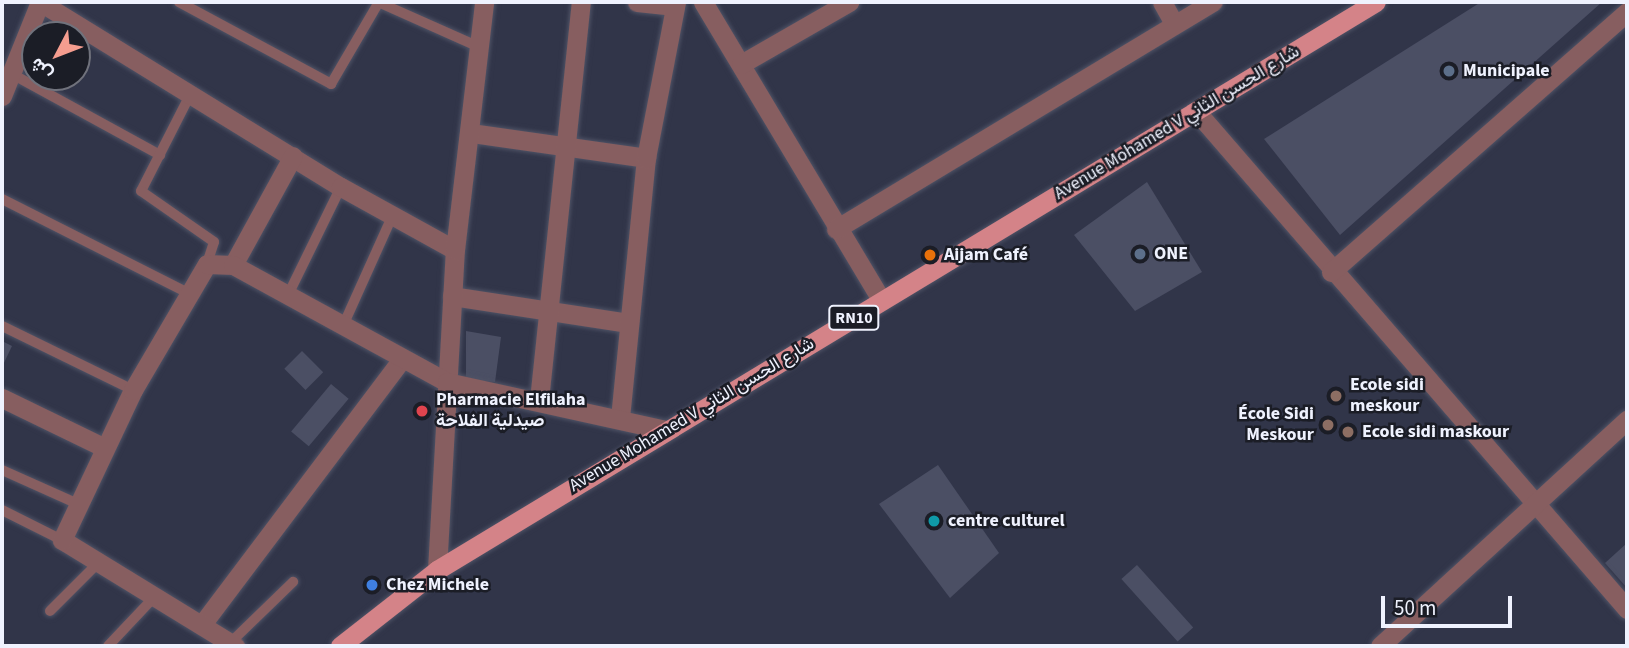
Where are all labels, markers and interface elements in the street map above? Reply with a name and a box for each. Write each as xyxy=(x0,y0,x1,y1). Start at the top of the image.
north arrow xyxy=(21,21,91,91)
street label: Avenue Mohamed V شارع الحسن الثاني xyxy=(1051,41,1303,205)
text: ش xyxy=(24,52,59,87)
place label: Municipale xyxy=(1463,60,1550,82)
marker: Municipale xyxy=(1441,63,1457,79)
place label: ONE xyxy=(1154,243,1188,265)
place label: Aijam Café xyxy=(944,244,1028,266)
marker: ONE xyxy=(1132,246,1148,262)
marker: Aijam Café xyxy=(922,247,938,263)
road number: RN10 xyxy=(828,306,880,330)
street label: Avenue Mohamed V شارع الحسن الثاني xyxy=(566,333,818,497)
place label: Ecole sidi meskour xyxy=(1350,375,1424,418)
marker: Ecole sidi meskour xyxy=(1328,388,1344,404)
place label: Pharmacie Elfilaha صيدلية الفلاحة xyxy=(436,390,585,432)
marker: Pharmacie Elfilaha صيدلية الفلاحة xyxy=(414,403,430,419)
place label: École Sidi Meskour xyxy=(1238,404,1314,446)
marker: École Sidi Meskour xyxy=(1320,417,1336,433)
place label: Ecole sidi maskour xyxy=(1362,421,1509,443)
marker: Ecole sidi maskour xyxy=(1340,424,1356,440)
place label: centre culturel xyxy=(948,510,1065,532)
marker: centre culturel xyxy=(926,513,942,529)
place label: Chez Michele xyxy=(386,574,489,596)
marker: Chez Michele xyxy=(364,577,380,593)
scale bar xyxy=(1384,582,1515,626)
text: 50 m xyxy=(1394,593,1436,623)

